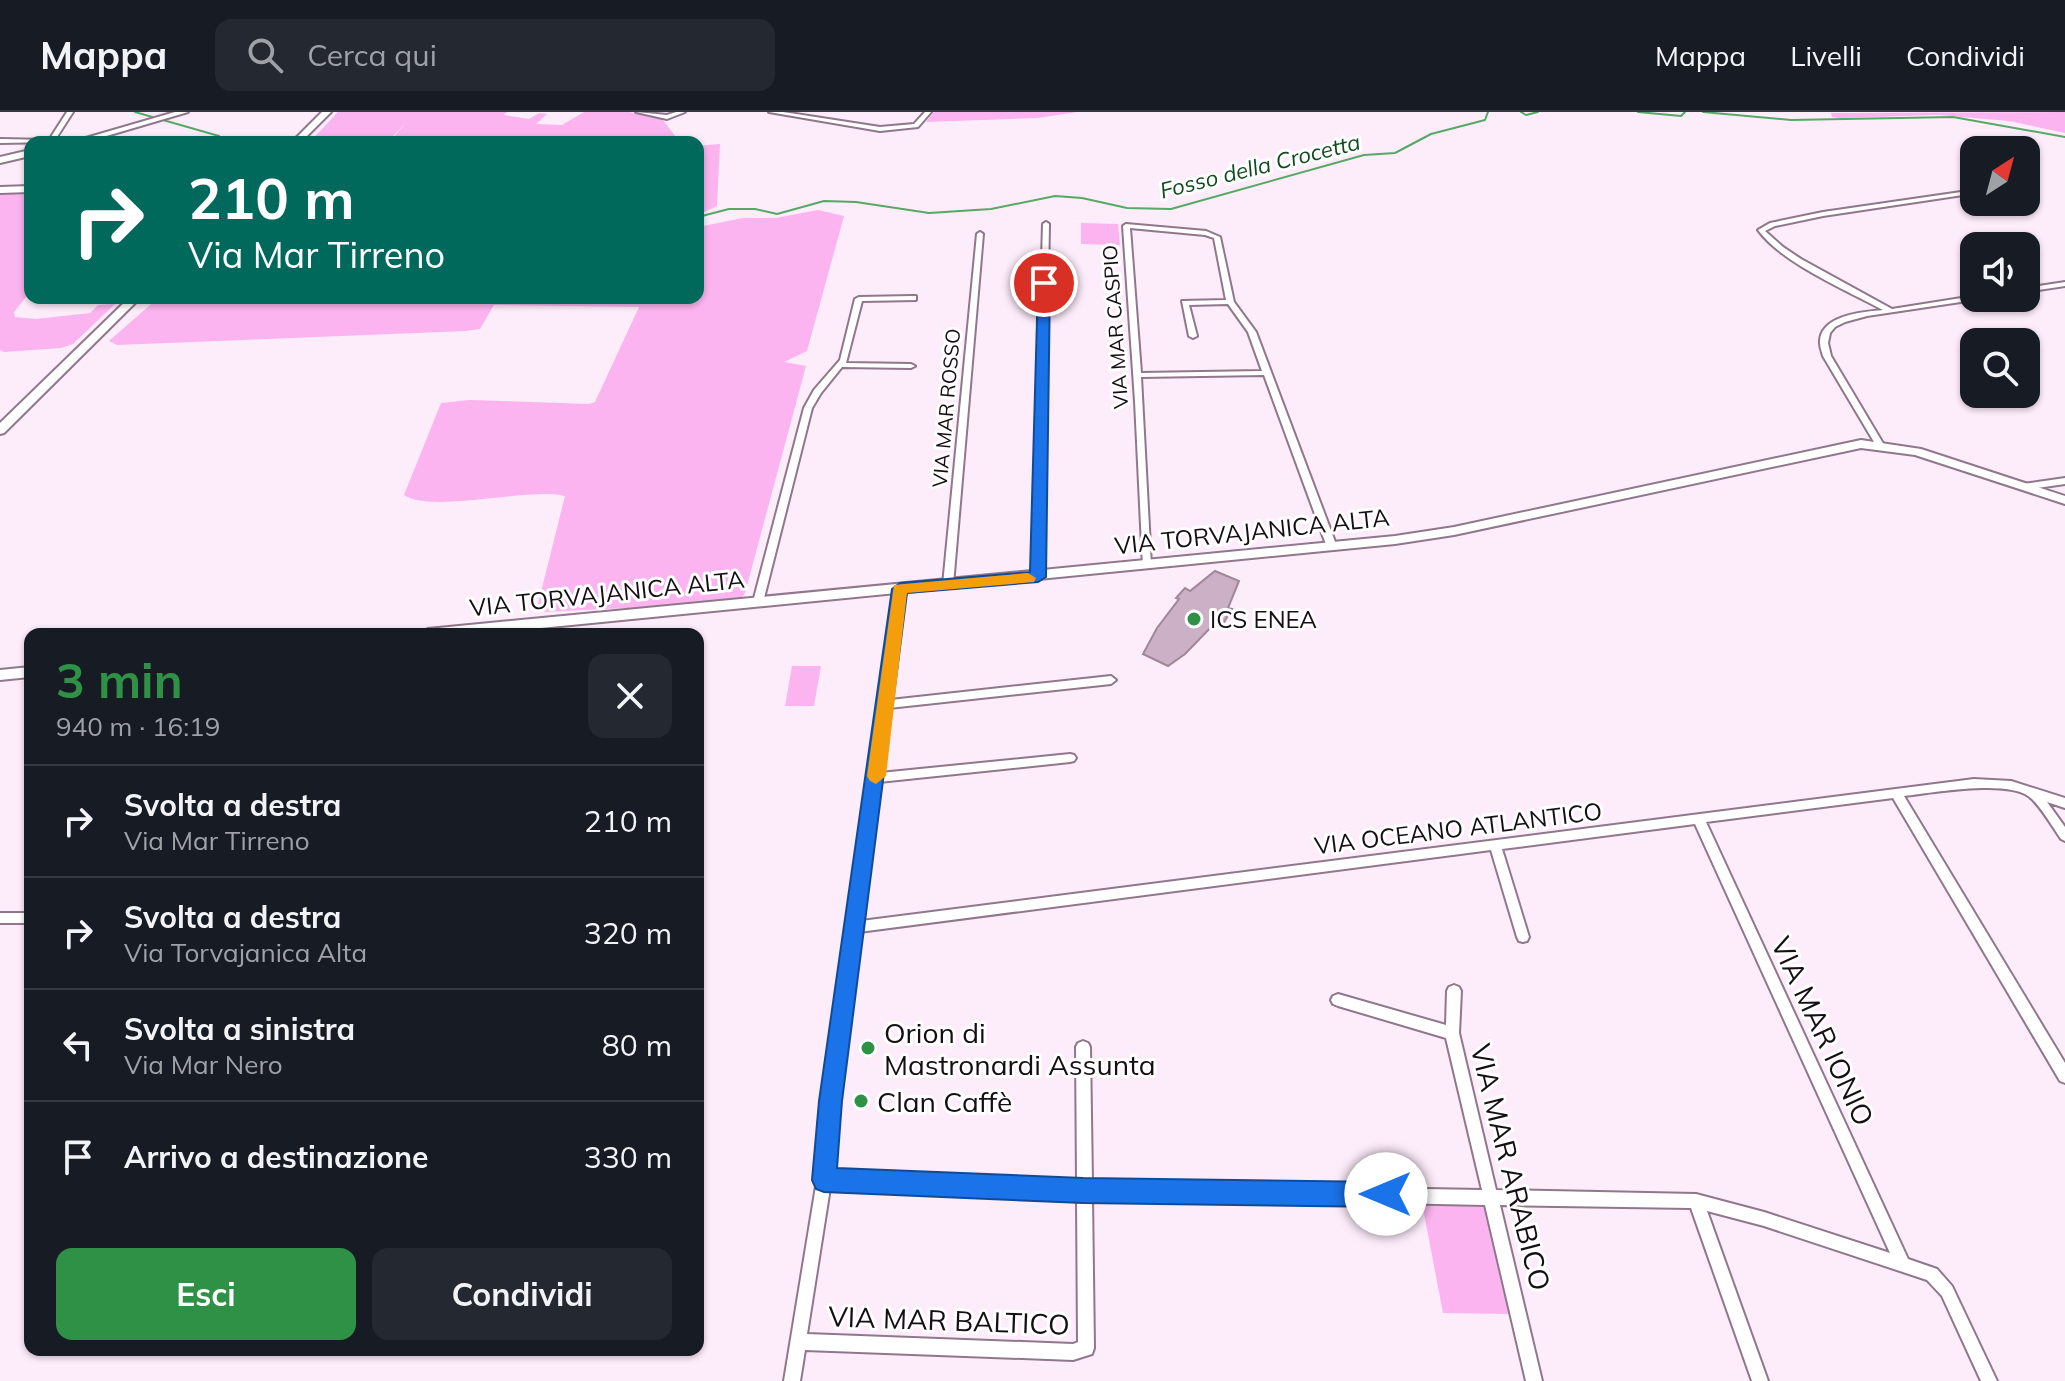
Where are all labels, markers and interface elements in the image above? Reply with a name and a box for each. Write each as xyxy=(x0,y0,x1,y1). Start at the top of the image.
search box xyxy=(215,19,775,91)
text: Mappa xyxy=(40,31,167,79)
icon: search xyxy=(243,33,287,77)
text: Cerca qui xyxy=(307,36,437,74)
text: Mappa xyxy=(1655,38,1746,73)
text: Livelli xyxy=(1790,38,1862,73)
text: Condividi xyxy=(1906,38,2025,73)
water label: Fosso della Crocetta xyxy=(1157,128,1363,204)
north arrow xyxy=(1960,136,2040,216)
map controls xyxy=(1960,136,2040,408)
text: 210 m xyxy=(188,163,355,233)
icon: right xyxy=(56,168,160,272)
text: Via Mar Tirreno xyxy=(188,232,445,277)
button: sound xyxy=(1960,232,2040,312)
street label: VIA MAR CASPIO xyxy=(1097,244,1133,410)
pin xyxy=(1010,249,1078,317)
icon: arrive xyxy=(1022,261,1066,305)
street label: VIA MAR ROSSO xyxy=(927,327,965,489)
button: search xyxy=(1960,328,2040,408)
street label: VIA TORVAJANICA ALTA xyxy=(1113,502,1391,560)
street label: VIA TORVAJANICA ALTA xyxy=(468,564,746,622)
place label: ICS ENEA xyxy=(1210,604,1317,634)
marker: ICS ENEA xyxy=(1185,610,1203,628)
text: 3 min xyxy=(56,650,183,710)
button: close xyxy=(588,654,672,738)
text: 940 m · 16:19 xyxy=(56,710,220,743)
text: Svolta a destra xyxy=(124,786,341,824)
street label: VIA OCEANO ATLANTICO xyxy=(1312,795,1604,861)
icon: right xyxy=(56,799,100,843)
text: 210 m xyxy=(584,802,672,840)
text: Via Mar Tirreno xyxy=(124,824,310,857)
text: Svolta a destra xyxy=(124,898,341,936)
icon: right xyxy=(56,911,100,955)
text: 320 m xyxy=(584,914,672,952)
street label: VIA MAR IONIO xyxy=(1764,931,1882,1131)
text: Via Torvajanica Alta xyxy=(124,936,367,969)
text: Svolta a sinistra xyxy=(124,1010,355,1048)
place label: Orion di Mastronardi Assunta xyxy=(884,1015,1156,1082)
icon: left xyxy=(56,1023,100,1067)
text: 80 m xyxy=(602,1026,672,1064)
marker: Orion di Mastronardi Assunta xyxy=(859,1039,877,1057)
street label: VIA MAR ARABICO xyxy=(1463,1040,1559,1294)
text: Via Mar Nero xyxy=(124,1048,283,1081)
place label: Clan Caffè xyxy=(877,1084,1012,1119)
marker: Clan Caffè xyxy=(852,1092,870,1110)
icon: arrive xyxy=(56,1135,100,1179)
text: Arrivo a destinazione xyxy=(124,1138,428,1176)
text: 330 m xyxy=(584,1138,672,1176)
position arrow xyxy=(1344,1152,1428,1236)
button: Esci xyxy=(56,1248,356,1340)
button: Condividi xyxy=(372,1248,672,1340)
street label: VIA MAR BALTICO xyxy=(828,1298,1070,1342)

